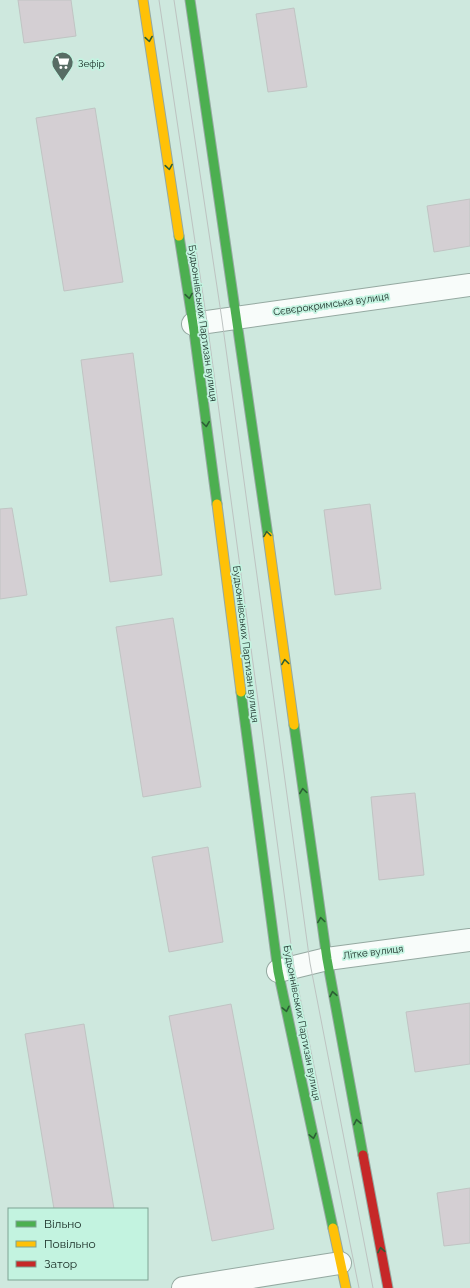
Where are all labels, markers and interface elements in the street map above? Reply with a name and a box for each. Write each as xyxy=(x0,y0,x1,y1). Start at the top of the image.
one-way arrow xyxy=(144,35,153,42)
supermarket icon: Зефір xyxy=(49,50,75,83)
place label: Зефір xyxy=(78,58,105,69)
one-way arrow xyxy=(164,164,173,170)
street label: Будьоннівських Партизан вулиця xyxy=(187,244,219,402)
street label: Сєвєрокримська вулиця xyxy=(272,290,390,318)
one-way arrow xyxy=(184,292,193,299)
one-way arrow xyxy=(201,421,210,427)
one-way arrow xyxy=(263,531,272,537)
street label: Будьоннівських Партизан вулиця xyxy=(231,565,261,723)
one-way arrow xyxy=(281,659,290,665)
one-way arrow xyxy=(299,788,308,794)
one-way arrow xyxy=(317,917,326,923)
street label: Літке вулиця xyxy=(342,943,404,961)
street label: Будьоннівських Партизан вулиця xyxy=(282,944,322,1102)
one-way arrow xyxy=(330,991,338,997)
one-way arrow xyxy=(282,1006,290,1012)
one-way arrow xyxy=(353,1119,362,1125)
one-way arrow xyxy=(309,1133,317,1140)
legend xyxy=(8,1208,148,1280)
text: Вільно xyxy=(44,1217,81,1231)
text: Повільно xyxy=(44,1237,96,1251)
one-way arrow xyxy=(377,1247,386,1253)
text: Затор xyxy=(44,1257,77,1271)

